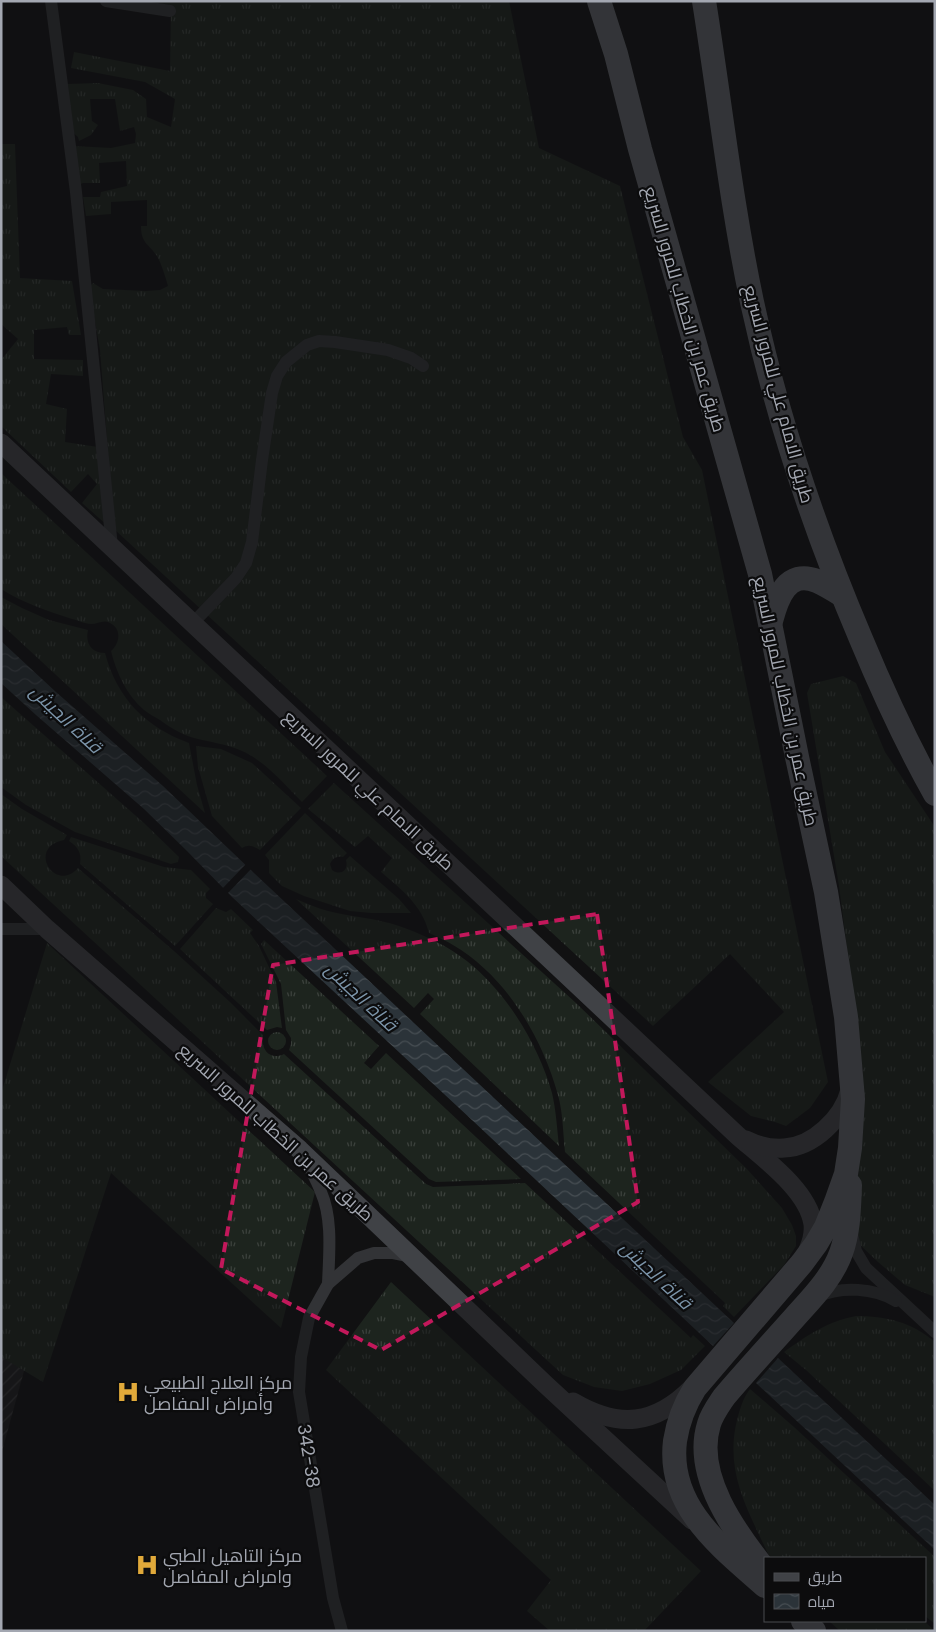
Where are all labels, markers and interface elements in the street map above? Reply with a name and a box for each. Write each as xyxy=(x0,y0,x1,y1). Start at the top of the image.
street label: طريق عمر بن الخطاب للمرور السريع xyxy=(638,183,732,435)
street label: طريق الامام علي للمرور السريع xyxy=(736,282,820,506)
street label: طريق عمر بن الخطاب للمرور السريع xyxy=(747,574,825,828)
water label: قناة الجيش xyxy=(24,678,109,761)
street label: طريق الامام علي للمرور السريع xyxy=(277,704,460,877)
water label: قناة الجيش xyxy=(319,956,404,1039)
street label: طريق عمر بن الخطاب للمرور السريع xyxy=(173,1037,379,1227)
water label: قناة الجيش xyxy=(614,1234,699,1317)
place label: مركز العلاج الطبيعي وأمراض المفاصل xyxy=(144,1370,292,1416)
hospital icon: مركز العلاج الطبيعي وأمراض المفاصل xyxy=(115,1379,141,1405)
street label: 342-38 xyxy=(292,1422,326,1490)
place label: مركز التاهيل الطبي وامراض المفاصل xyxy=(163,1543,302,1589)
hospital icon: مركز التاهيل الطبي وامراض المفاصل xyxy=(134,1552,160,1578)
legend xyxy=(764,1557,926,1622)
text: طريق xyxy=(808,1566,842,1587)
text: مياه xyxy=(808,1591,835,1612)

